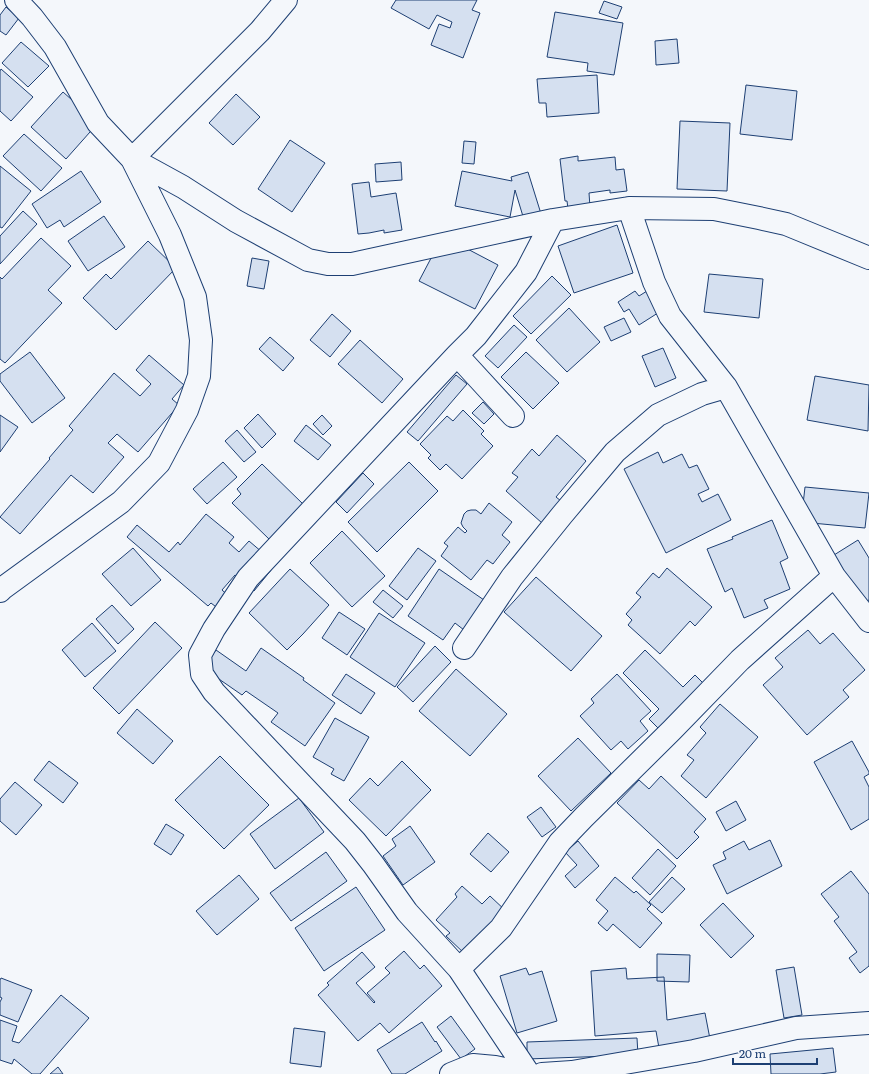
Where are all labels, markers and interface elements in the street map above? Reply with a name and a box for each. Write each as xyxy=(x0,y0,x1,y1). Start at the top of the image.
scale bar xyxy=(733,1040,817,1066)
text: 20 m xyxy=(739,1044,766,1062)

